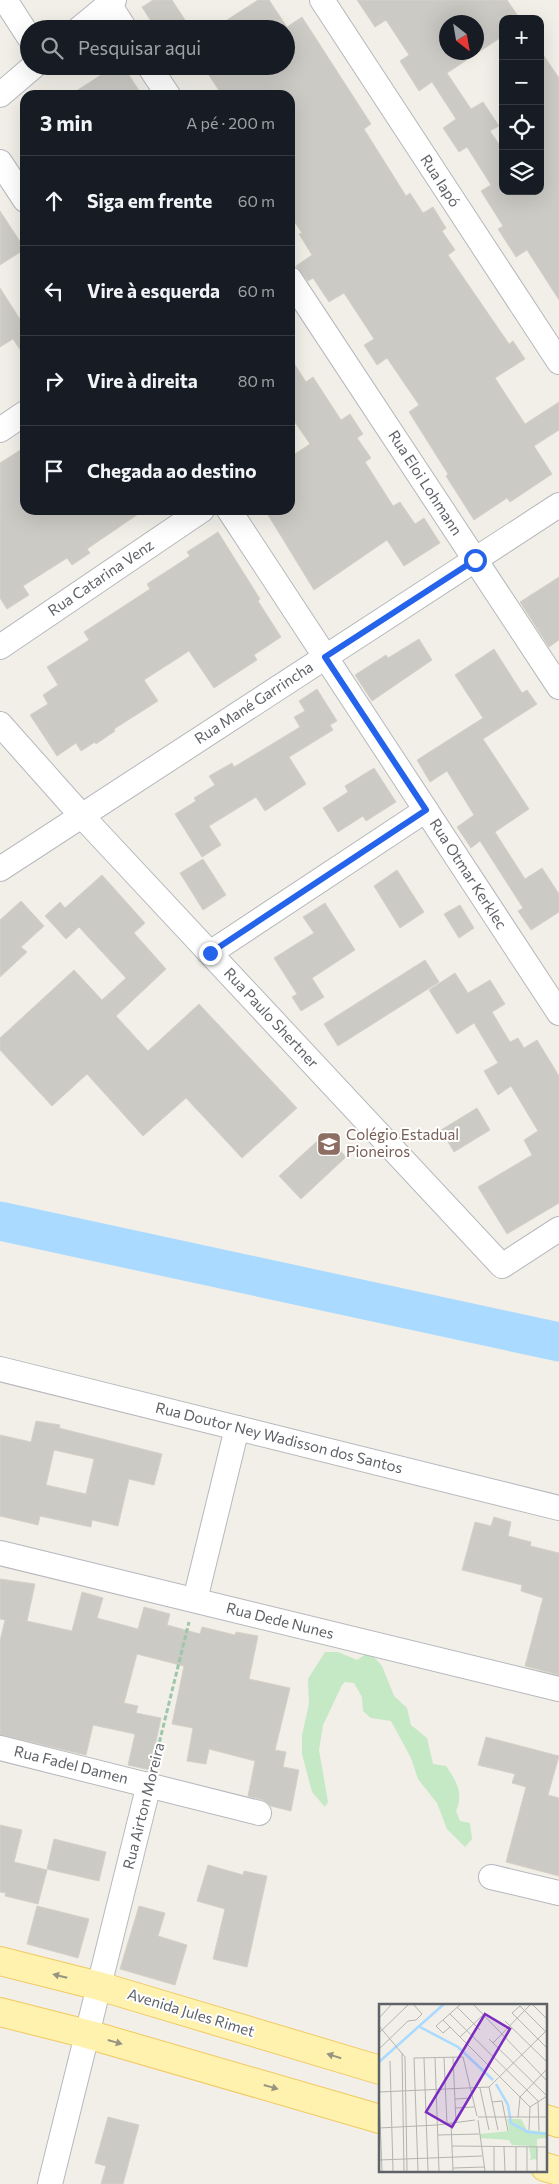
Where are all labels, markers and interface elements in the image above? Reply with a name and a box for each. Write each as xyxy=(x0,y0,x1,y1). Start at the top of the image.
north arrow xyxy=(439,15,484,60)
map controls xyxy=(499,15,544,195)
button: + xyxy=(499,15,544,60)
search box xyxy=(20,20,295,75)
icon: search xyxy=(38,34,66,62)
text: Pesquisar aqui xyxy=(78,36,201,59)
button: − xyxy=(499,60,544,105)
button: locate xyxy=(499,105,544,150)
text: 3 min xyxy=(40,110,93,135)
text: A pé · 200 m xyxy=(186,113,275,132)
button: layers xyxy=(499,150,544,195)
street label: Rua Iapó xyxy=(417,151,464,210)
icon: ahead xyxy=(40,187,68,215)
text: Siga em frente xyxy=(87,189,212,212)
text: 60 m xyxy=(238,191,275,210)
icon: left xyxy=(40,277,68,305)
text: Vire à esquerda xyxy=(87,279,220,302)
text: 60 m xyxy=(238,281,275,300)
icon: right xyxy=(40,367,68,395)
text: Vire à direita xyxy=(87,369,198,392)
text: 80 m xyxy=(238,371,275,390)
street label: Rua Eloi Lohmann xyxy=(385,427,467,538)
icon: arrive xyxy=(40,457,68,485)
text: Chegada ao destino xyxy=(87,459,257,482)
street label: Rua Catarina Venz xyxy=(44,535,157,619)
route start xyxy=(464,549,487,572)
street label: Rua Mané Garrincha xyxy=(191,657,316,747)
street label: Rua Otmar Kerklec xyxy=(426,815,511,932)
route end xyxy=(199,942,222,965)
street label: Rua Paulo Shertner xyxy=(221,964,323,1071)
place label: Colégio Estadual Pioneiros xyxy=(346,1125,459,1160)
school or university icon: Colégio Estadual Pioneiros xyxy=(316,1131,342,1157)
street label: Rua Doutor Ney Wadisson dos Santos xyxy=(154,1398,405,1477)
street label: Rua Dede Nunes xyxy=(224,1598,336,1642)
street label: Rua Airton Moreira xyxy=(119,1740,168,1871)
street label: Rua Fadel Damen xyxy=(12,1741,130,1787)
one-way arrow xyxy=(52,1972,67,1980)
street label: Avenida Jules Rimet xyxy=(126,1984,257,2040)
inset map xyxy=(379,2004,546,2172)
one-way arrow xyxy=(107,2038,123,2046)
one-way arrow xyxy=(326,2051,341,2059)
one-way arrow xyxy=(264,2084,279,2092)

